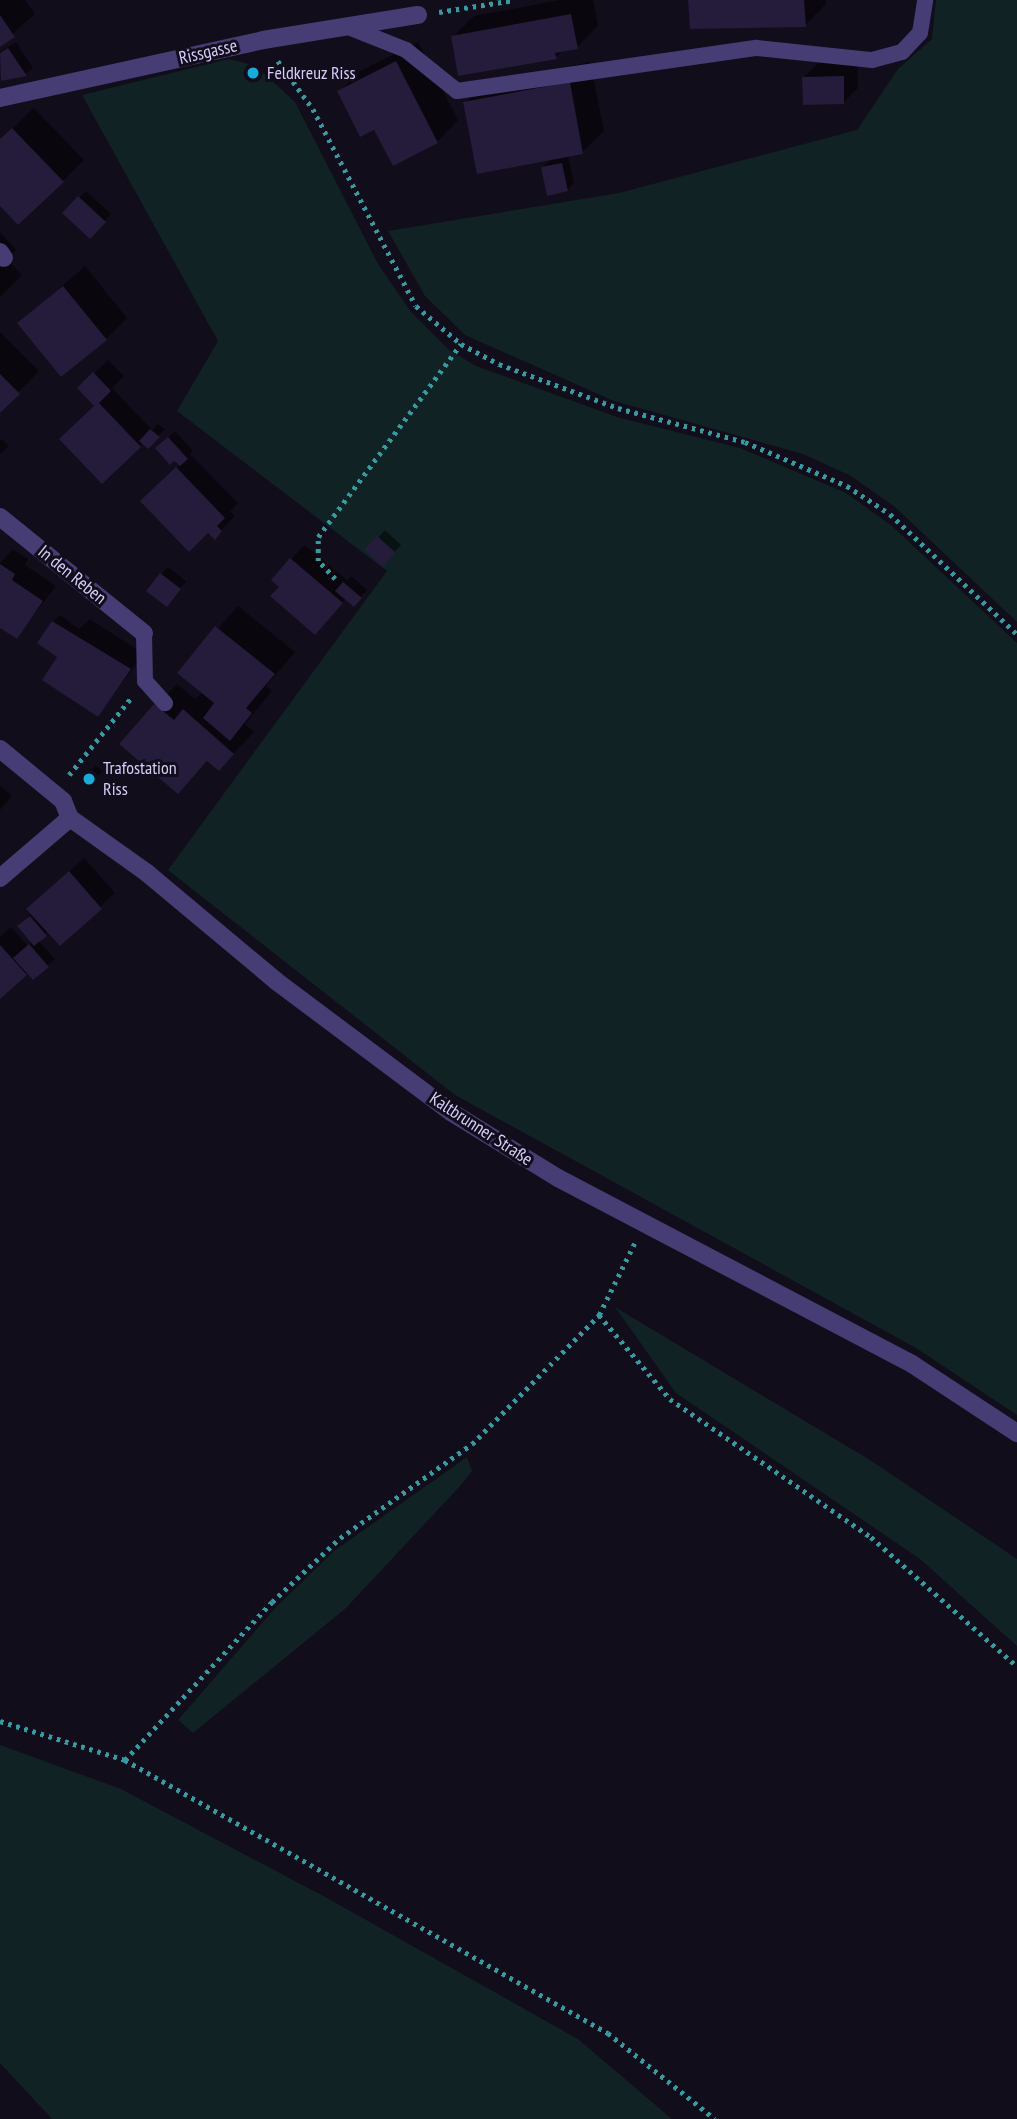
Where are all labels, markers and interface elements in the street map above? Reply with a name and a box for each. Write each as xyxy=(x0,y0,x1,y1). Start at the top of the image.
street label: Rissgasse xyxy=(177,35,239,69)
place label: Feldkreuz Riss xyxy=(267,62,356,84)
marker: Feldkreuz Riss xyxy=(245,65,261,81)
street label: In den Reben xyxy=(34,541,110,609)
place label: Trafostation Riss xyxy=(103,758,177,800)
marker: Trafostation Riss xyxy=(81,771,97,787)
street label: Kaltbrunner Straße xyxy=(425,1088,537,1170)

